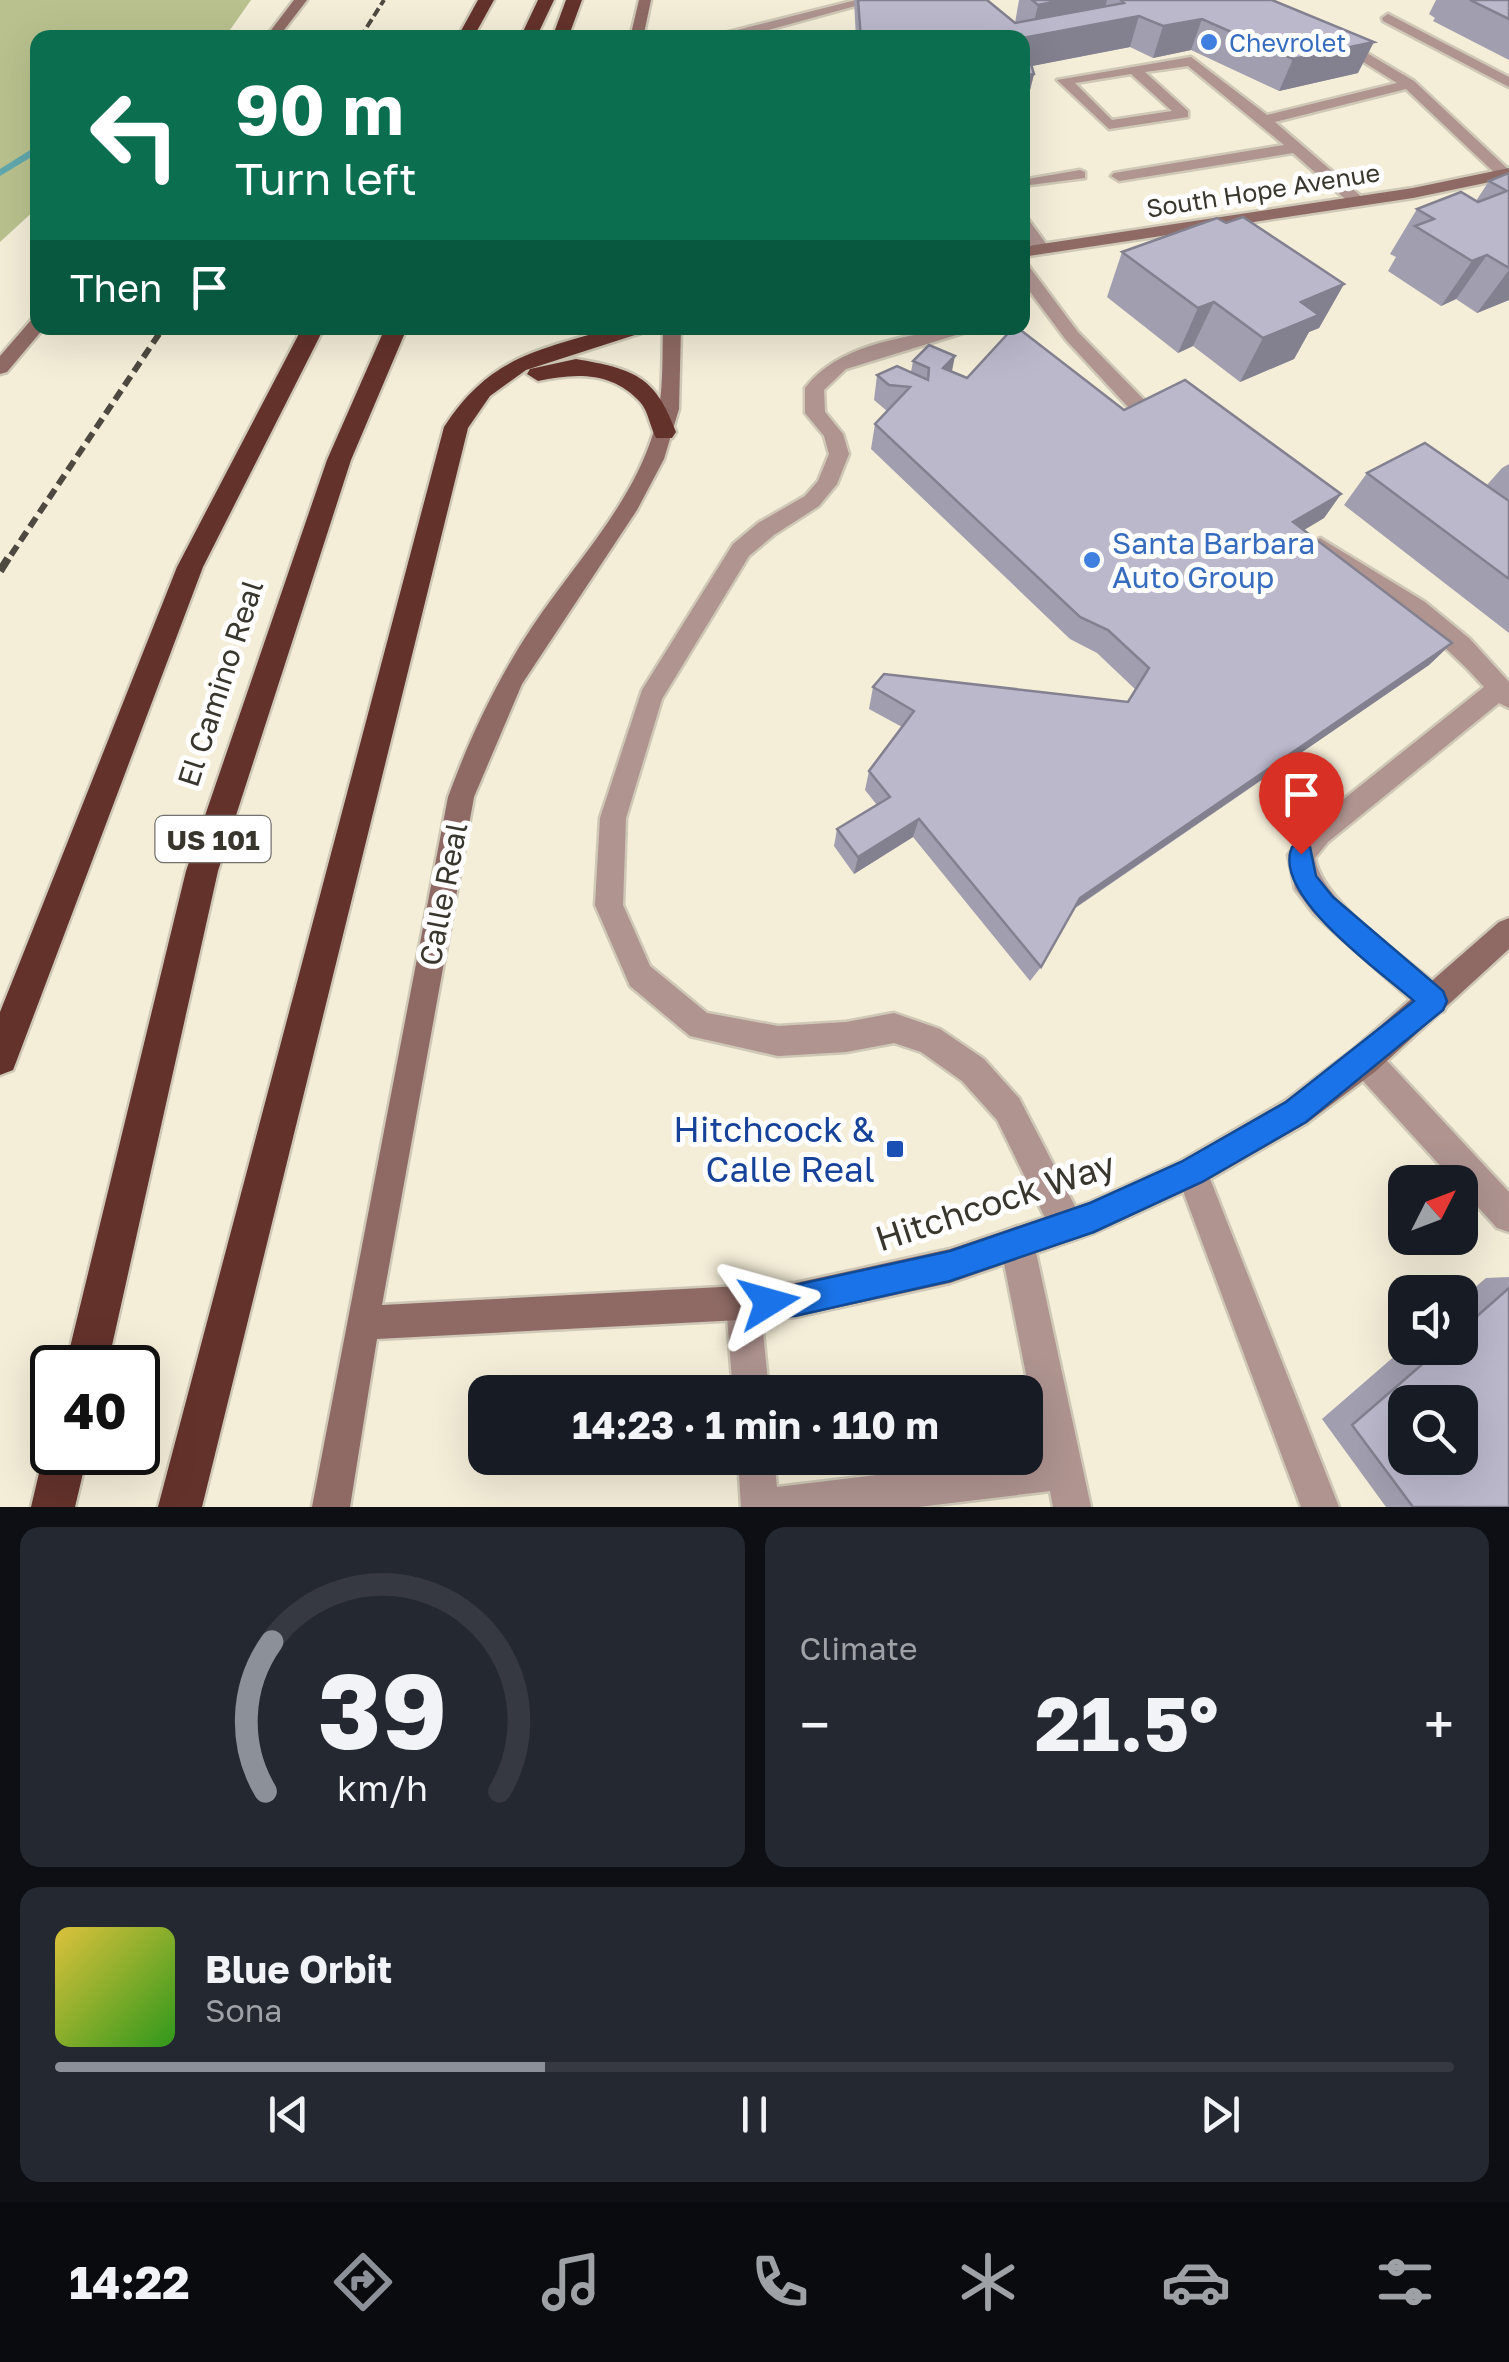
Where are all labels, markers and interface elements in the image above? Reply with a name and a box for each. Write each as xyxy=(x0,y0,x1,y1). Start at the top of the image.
place label: Chevrolet xyxy=(1229,27,1346,58)
marker: Chevrolet xyxy=(1198,31,1220,53)
text: 90 m xyxy=(235,66,404,150)
icon: left xyxy=(70,70,200,200)
text: Turn left xyxy=(235,151,417,205)
street label: South Hope Avenue xyxy=(1144,156,1382,224)
icon: arrive xyxy=(182,260,237,315)
text: Then xyxy=(70,265,162,310)
place label: Santa Barbara Auto Group xyxy=(1112,525,1315,595)
marker: Santa Barbara Auto Group xyxy=(1081,549,1103,571)
street label: El Camino Real xyxy=(170,575,270,791)
pin xyxy=(1259,752,1344,855)
icon: arrive xyxy=(1274,767,1329,822)
road number: US 101 xyxy=(156,816,270,862)
street label: Calle Real xyxy=(411,819,475,969)
place label: Hitchcock & Calle Real xyxy=(673,1108,876,1190)
marker: Hitchcock & Calle Real xyxy=(884,1138,906,1160)
street label: Hitchcock Way xyxy=(870,1143,1120,1259)
north arrow xyxy=(1388,1165,1478,1255)
map controls xyxy=(1388,1165,1478,1475)
position arrow xyxy=(717,1250,821,1354)
button: sound xyxy=(1388,1275,1478,1365)
speed limit sign: 40 xyxy=(30,1345,160,1475)
button: search xyxy=(1388,1385,1478,1475)
text: 14:23 · 1 min · 110 m xyxy=(572,1402,939,1447)
text: Climate xyxy=(800,1629,918,1667)
text: 39 xyxy=(318,1647,447,1772)
text: 21.5° xyxy=(1035,1677,1218,1768)
text: − xyxy=(800,1691,830,1757)
text: + xyxy=(1424,1691,1454,1757)
text: km/h xyxy=(337,1766,428,1809)
text: Blue Orbit xyxy=(205,1946,392,1991)
text: Sona xyxy=(205,1991,282,2029)
icon: previous xyxy=(261,2087,316,2142)
icon: pause xyxy=(727,2087,782,2142)
icon: next xyxy=(1193,2087,1248,2142)
icon: directions xyxy=(328,2247,398,2317)
icon: music xyxy=(536,2247,606,2317)
icon: phone xyxy=(745,2247,815,2317)
icon: climate xyxy=(953,2247,1023,2317)
icon: car xyxy=(1161,2247,1231,2317)
icon: filters xyxy=(1370,2247,1440,2317)
text: 14:22 xyxy=(69,2255,190,2309)

